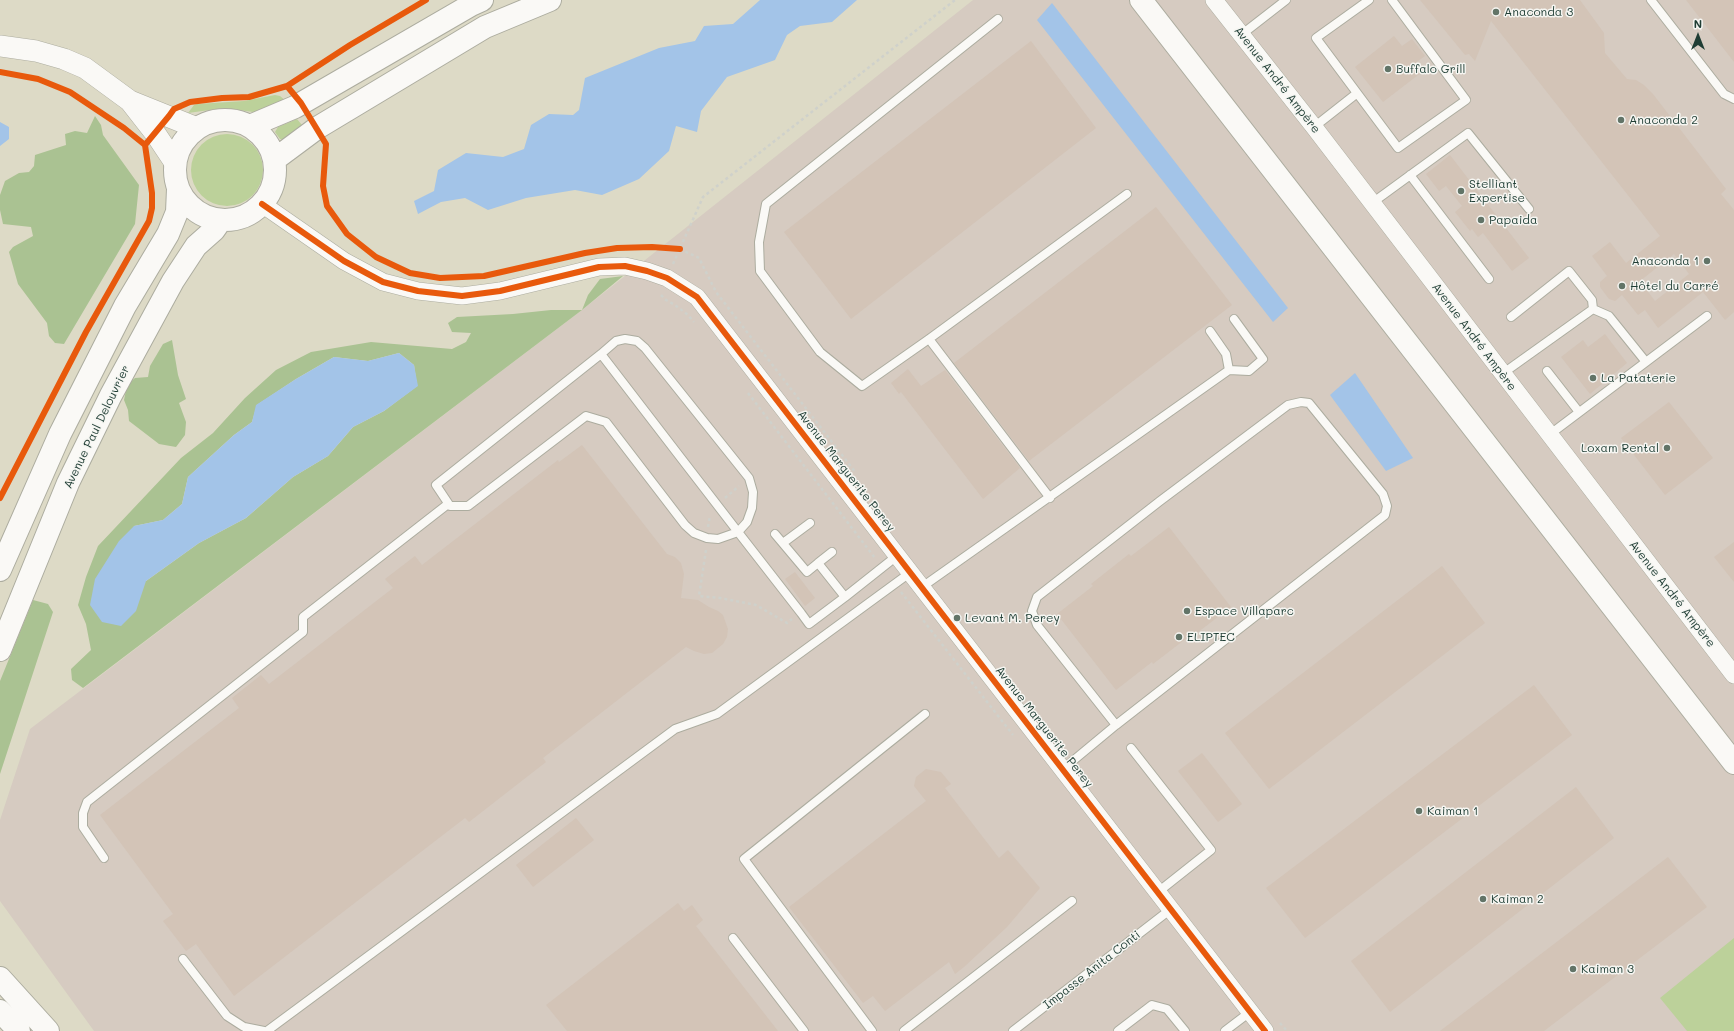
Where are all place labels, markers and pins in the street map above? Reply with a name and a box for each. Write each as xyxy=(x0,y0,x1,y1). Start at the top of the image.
place label: Anaconda 3 xyxy=(1504,5,1573,19)
marker: Anaconda 3 xyxy=(1491,7,1501,17)
place label: Buffalo Grill xyxy=(1396,62,1465,76)
marker: Buffalo Grill xyxy=(1383,64,1393,74)
place label: Anaconda 2 xyxy=(1629,113,1698,127)
marker: Anaconda 2 xyxy=(1616,115,1626,125)
place label: Stelliant Expertise xyxy=(1469,177,1525,205)
marker: Stelliant Expertise xyxy=(1456,186,1466,196)
place label: Papaida xyxy=(1489,213,1537,227)
marker: Papaida xyxy=(1476,215,1486,225)
place label: Anaconda 1 xyxy=(1631,254,1699,268)
marker: Anaconda 1 xyxy=(1702,256,1712,266)
place label: Hôtel du Carré xyxy=(1630,279,1719,293)
marker: Hôtel du Carré xyxy=(1617,281,1627,291)
place label: La Pataterie xyxy=(1601,371,1676,385)
marker: La Pataterie xyxy=(1588,373,1598,383)
place label: Loxam Rental xyxy=(1581,441,1659,455)
marker: Loxam Rental xyxy=(1662,443,1672,453)
place label: Espace Villaparc xyxy=(1195,604,1294,618)
marker: Espace Villaparc xyxy=(1182,606,1192,616)
place label: Levant M. Perey xyxy=(965,611,1060,625)
marker: Levant M. Perey xyxy=(952,613,962,623)
place label: ELIPTEC xyxy=(1187,630,1235,644)
marker: ELIPTEC xyxy=(1174,632,1184,642)
place label: Kaiman 1 xyxy=(1427,804,1478,818)
marker: Kaiman 1 xyxy=(1414,806,1424,816)
place label: Kaiman 2 xyxy=(1491,892,1544,906)
marker: Kaiman 2 xyxy=(1478,894,1488,904)
place label: Kaiman 3 xyxy=(1581,962,1634,976)
marker: Kaiman 3 xyxy=(1568,964,1578,974)

